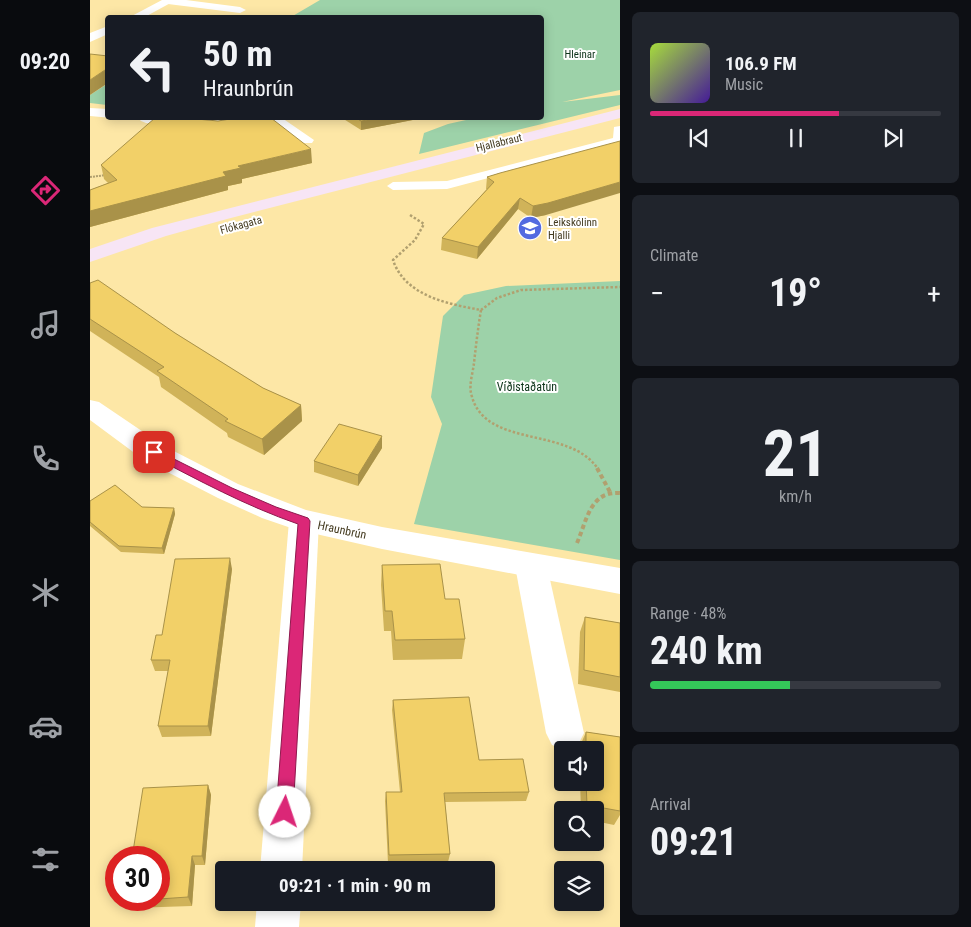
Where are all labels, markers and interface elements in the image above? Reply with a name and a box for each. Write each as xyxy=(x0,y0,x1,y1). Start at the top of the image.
text: 50 m xyxy=(203,34,272,75)
icon: left xyxy=(120,35,185,100)
park label: Hleinar xyxy=(565,48,596,61)
text: 09:20 xyxy=(20,49,70,74)
text: 106.9 FM xyxy=(725,52,797,75)
text: Music xyxy=(725,75,763,94)
text: Hraunbrún xyxy=(203,76,294,101)
icon: previous xyxy=(685,124,713,152)
icon: pause xyxy=(782,124,810,152)
icon: next xyxy=(879,124,907,152)
street label: Hjallabraut xyxy=(474,131,524,155)
icon: directions xyxy=(28,173,63,208)
street label: Flókagata xyxy=(219,213,263,237)
school or university icon: Leikskólinn Hjalli xyxy=(517,215,543,241)
place label: Leikskólinn Hjalli xyxy=(548,216,597,242)
text: Climate xyxy=(650,246,698,265)
text: 19° xyxy=(769,271,822,315)
text: − xyxy=(650,277,664,310)
text: + xyxy=(927,277,941,310)
icon: music xyxy=(28,307,63,342)
park label: Víðistaðatún xyxy=(497,380,557,394)
text: 21 xyxy=(763,416,828,492)
pin xyxy=(133,431,175,473)
icon: arrive xyxy=(140,438,168,466)
icon: phone xyxy=(28,441,63,476)
text: km/h xyxy=(779,487,812,506)
street label: Hraunbrún xyxy=(316,518,368,542)
icon: climate xyxy=(28,575,63,610)
text: Range · 48% xyxy=(650,604,726,623)
text: 240 km xyxy=(650,629,763,673)
icon: car xyxy=(28,709,63,744)
map controls xyxy=(554,741,604,911)
button: sound xyxy=(554,741,604,791)
position arrow xyxy=(258,785,310,837)
text: Arrival xyxy=(650,795,691,814)
button: search xyxy=(554,801,604,851)
text: 09:21 xyxy=(650,820,737,864)
icon: filters xyxy=(28,842,63,877)
speed limit sign: 30 xyxy=(105,846,170,911)
button: layers xyxy=(554,861,604,911)
text: 09:21 · 1 min · 90 m xyxy=(279,874,431,897)

